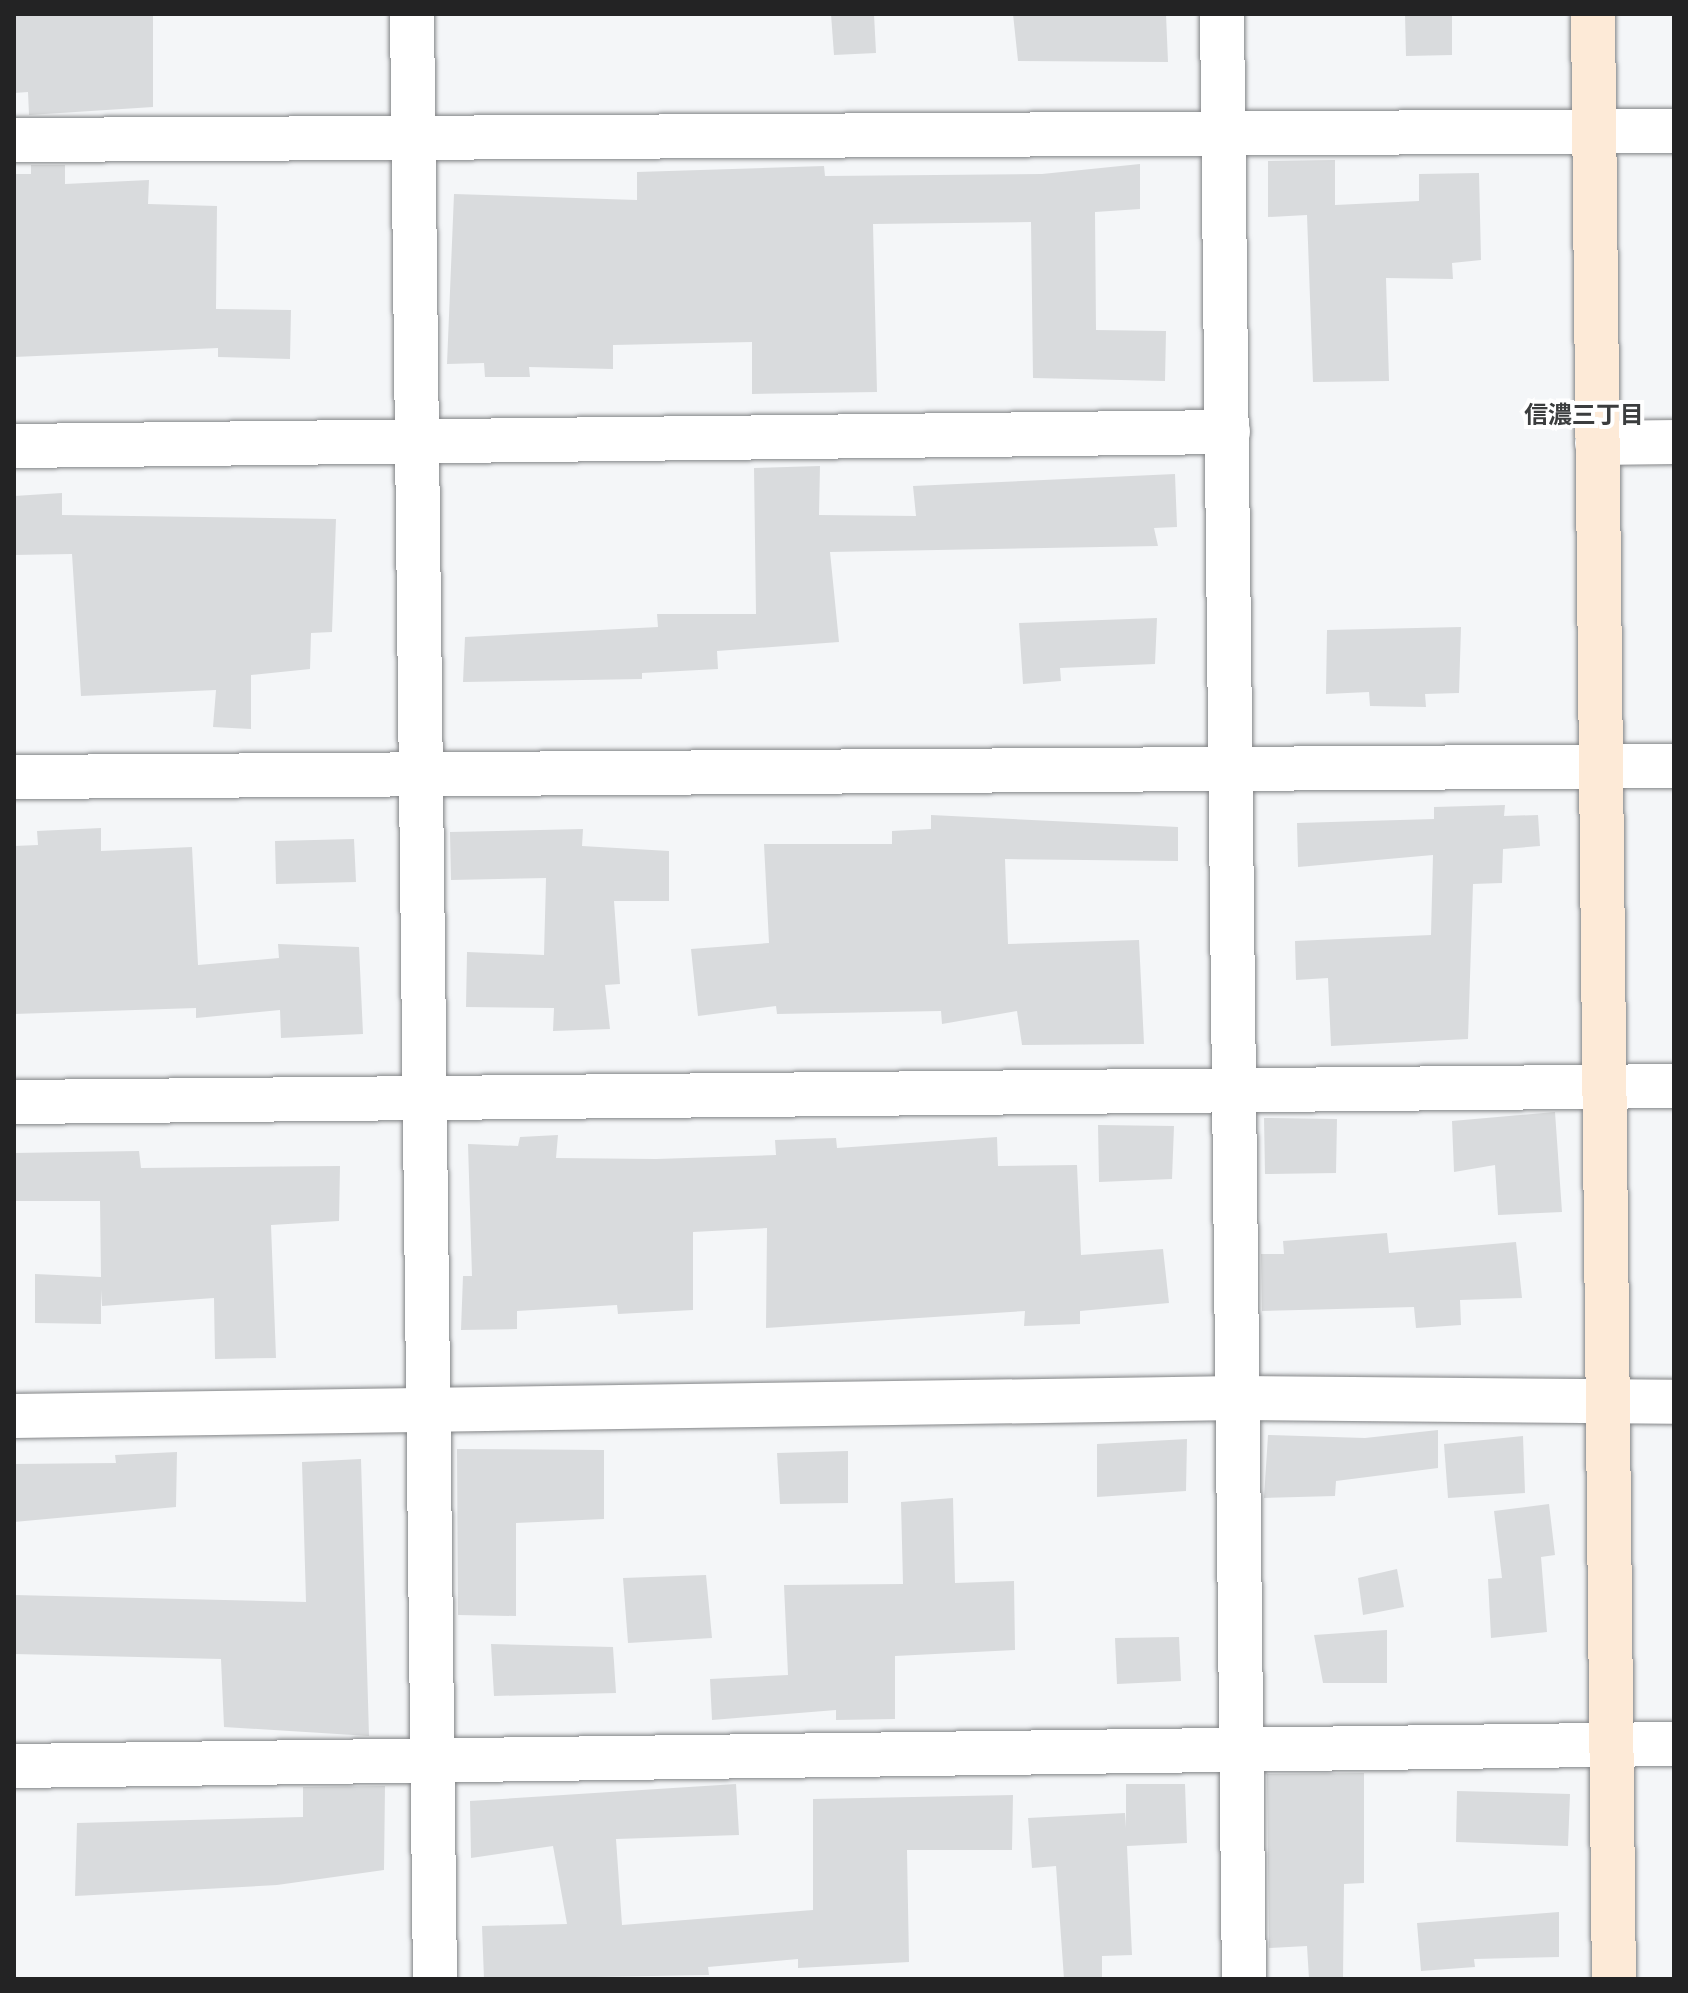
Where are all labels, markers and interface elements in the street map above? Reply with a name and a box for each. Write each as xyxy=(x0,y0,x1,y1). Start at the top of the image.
district label: 信濃三丁目 xyxy=(1524,400,1644,428)

